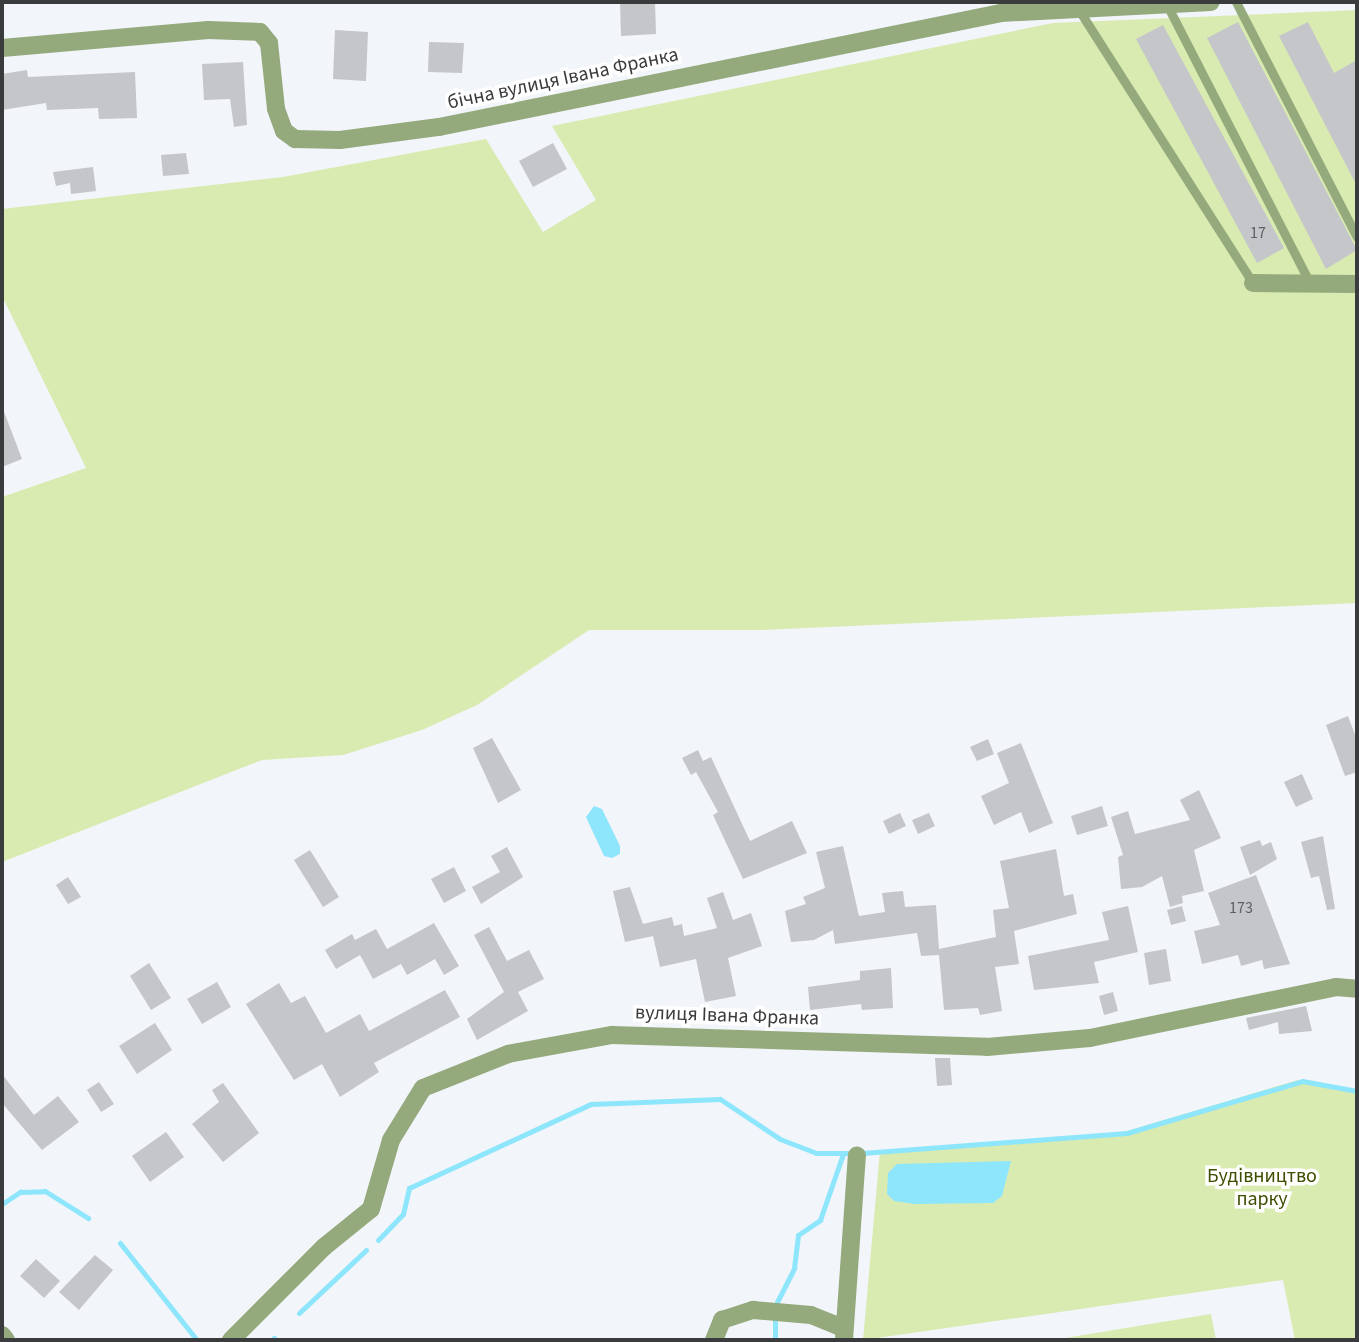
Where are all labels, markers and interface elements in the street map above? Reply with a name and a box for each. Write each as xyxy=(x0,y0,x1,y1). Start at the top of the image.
street label: бічна вулиця Івана Франка xyxy=(445,43,681,115)
house number: 17 xyxy=(1250,223,1266,243)
house number: 173 xyxy=(1229,898,1253,918)
street label: вулиця Івана Франка xyxy=(635,1001,819,1031)
park label: Будівництво парку xyxy=(1207,1165,1317,1212)

